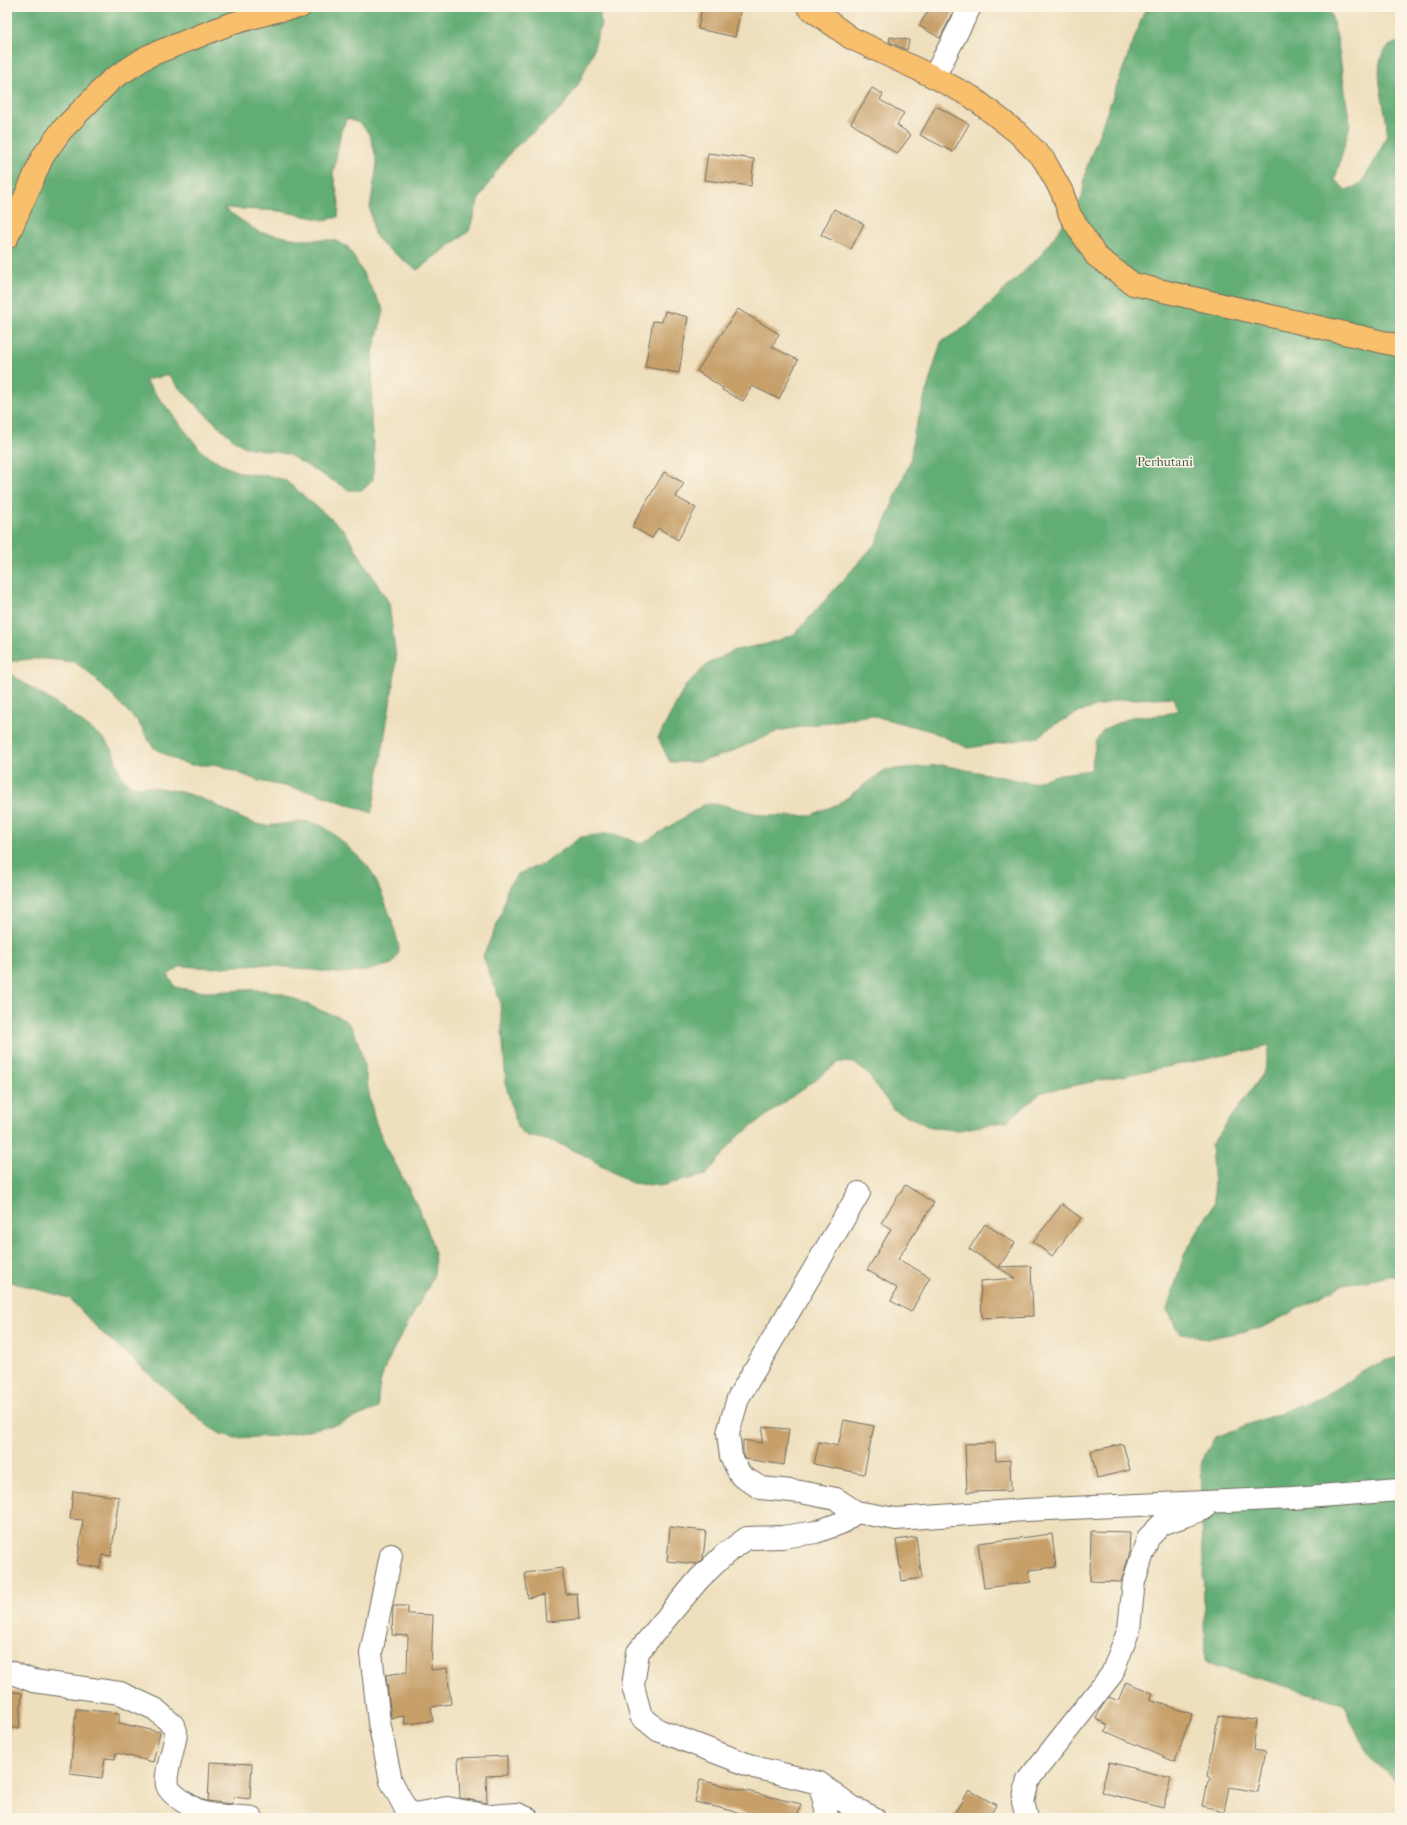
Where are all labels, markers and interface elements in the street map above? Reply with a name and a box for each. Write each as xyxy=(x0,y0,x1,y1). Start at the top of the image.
park label: Perhutani xyxy=(1137,454,1193,469)

